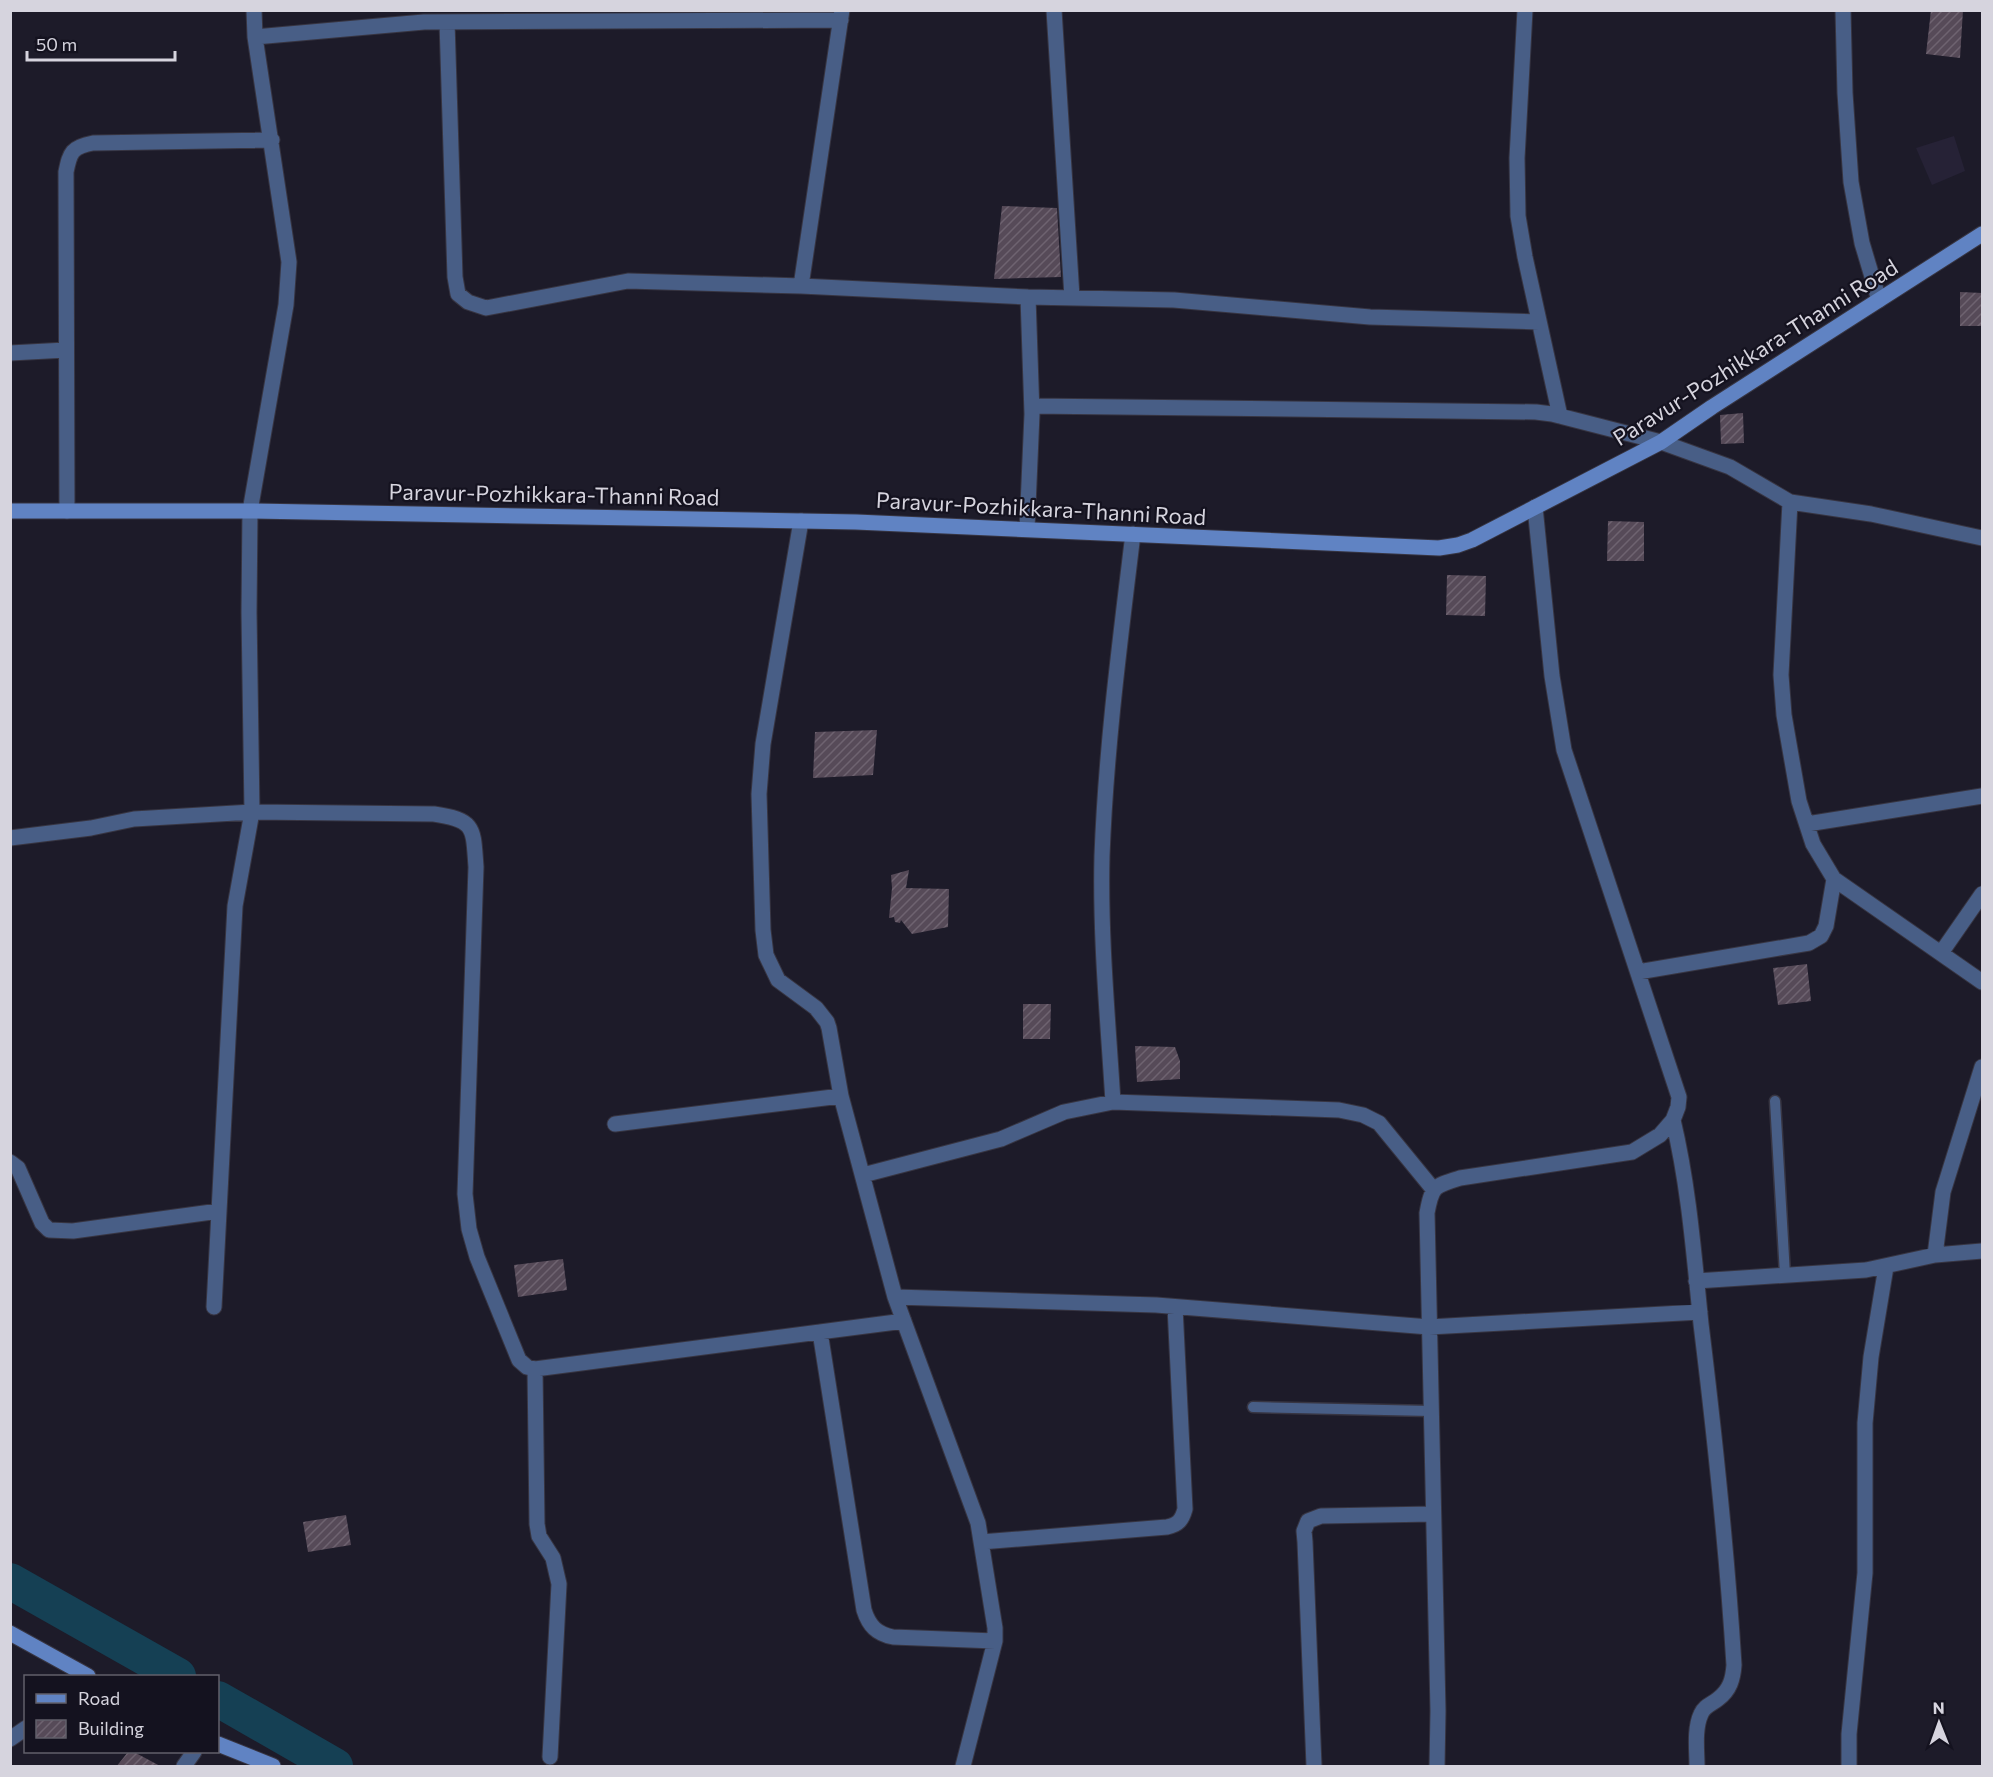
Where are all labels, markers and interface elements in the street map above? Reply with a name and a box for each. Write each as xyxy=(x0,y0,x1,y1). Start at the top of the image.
scale bar xyxy=(27,24,176,62)
text: 50 m xyxy=(36,33,77,55)
street label: Paravur-Pozhikkara-Thanni Road xyxy=(1608,253,1902,451)
street label: Paravur-Pozhikkara-Thanni Road xyxy=(388,478,720,510)
street label: Paravur-Pozhikkara-Thanni Road xyxy=(875,486,1207,530)
legend xyxy=(24,1675,219,1753)
text: Road xyxy=(78,1687,120,1709)
north arrow xyxy=(1909,1693,1969,1753)
text: N xyxy=(1933,1698,1945,1717)
text: Building xyxy=(78,1717,144,1739)

